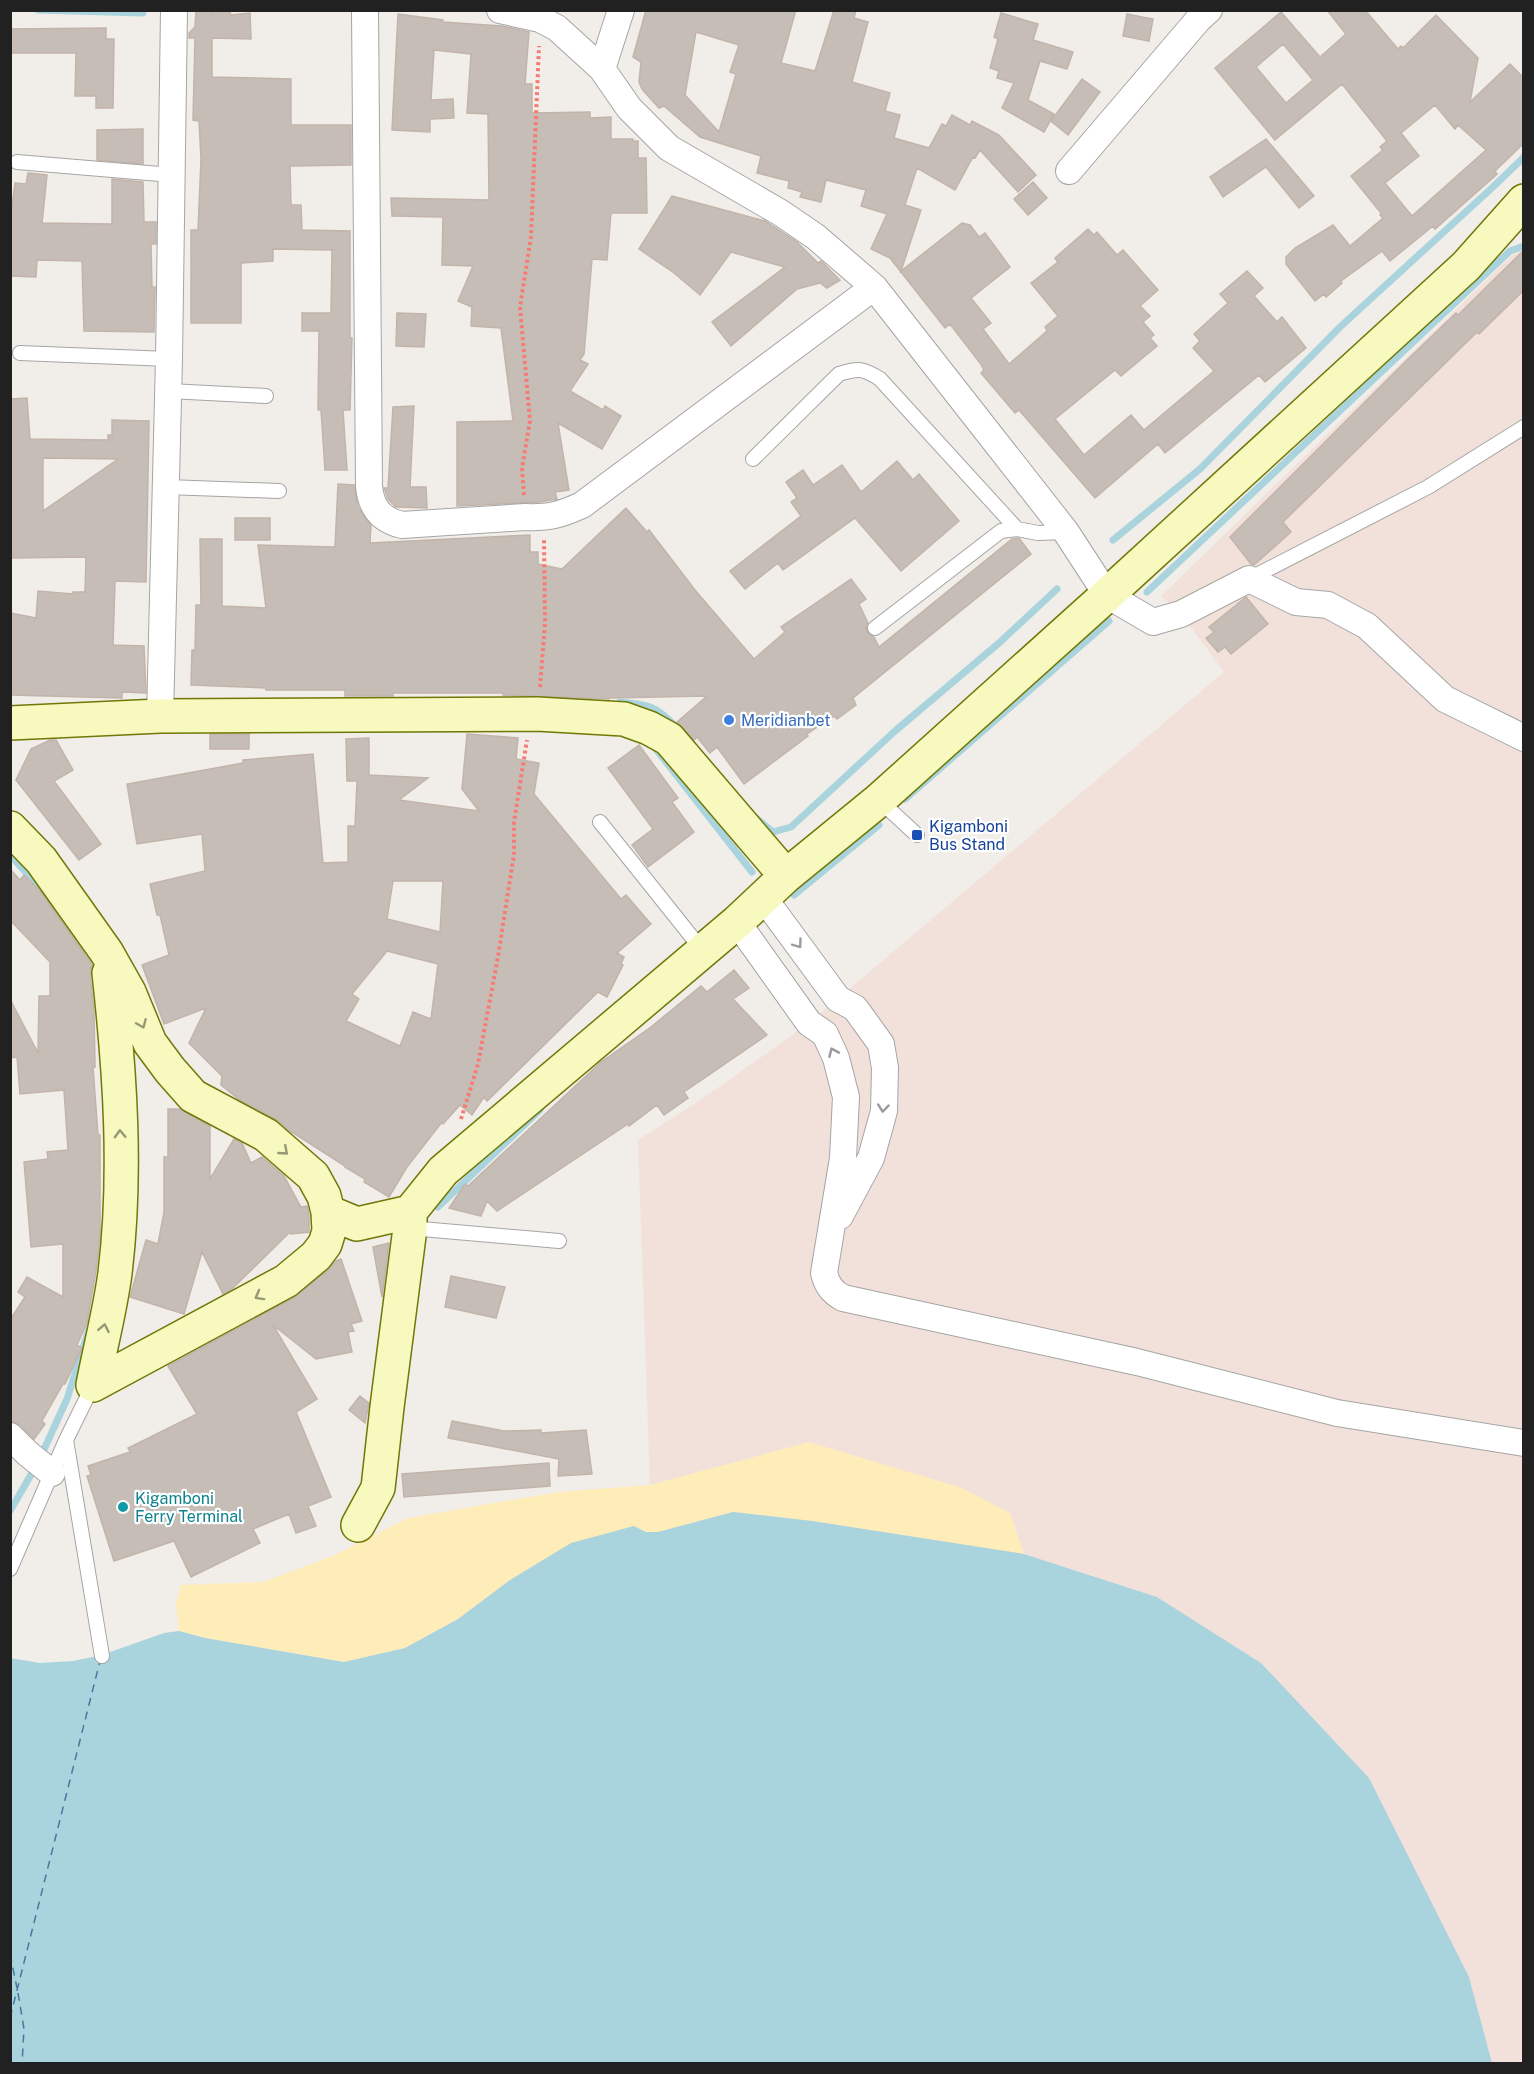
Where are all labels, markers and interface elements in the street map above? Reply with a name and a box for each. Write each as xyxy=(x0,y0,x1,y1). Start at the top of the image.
place label: Meridianbet xyxy=(741,711,831,730)
marker: Meridianbet xyxy=(722,713,736,727)
place label: Kigamboni Bus Stand xyxy=(929,817,1008,854)
marker: Kigamboni Bus Stand xyxy=(910,828,924,842)
one-way arrow xyxy=(791,938,802,949)
one-way arrow xyxy=(135,1018,147,1029)
one-way arrow xyxy=(828,1047,840,1058)
one-way arrow xyxy=(878,1103,890,1112)
one-way arrow xyxy=(113,1129,126,1138)
one-way arrow xyxy=(277,1144,288,1155)
one-way arrow xyxy=(255,1288,266,1300)
one-way arrow xyxy=(97,1323,110,1333)
place label: Kigamboni Ferry Terminal xyxy=(135,1489,243,1526)
marker: Kigamboni Ferry Terminal xyxy=(116,1500,130,1514)

